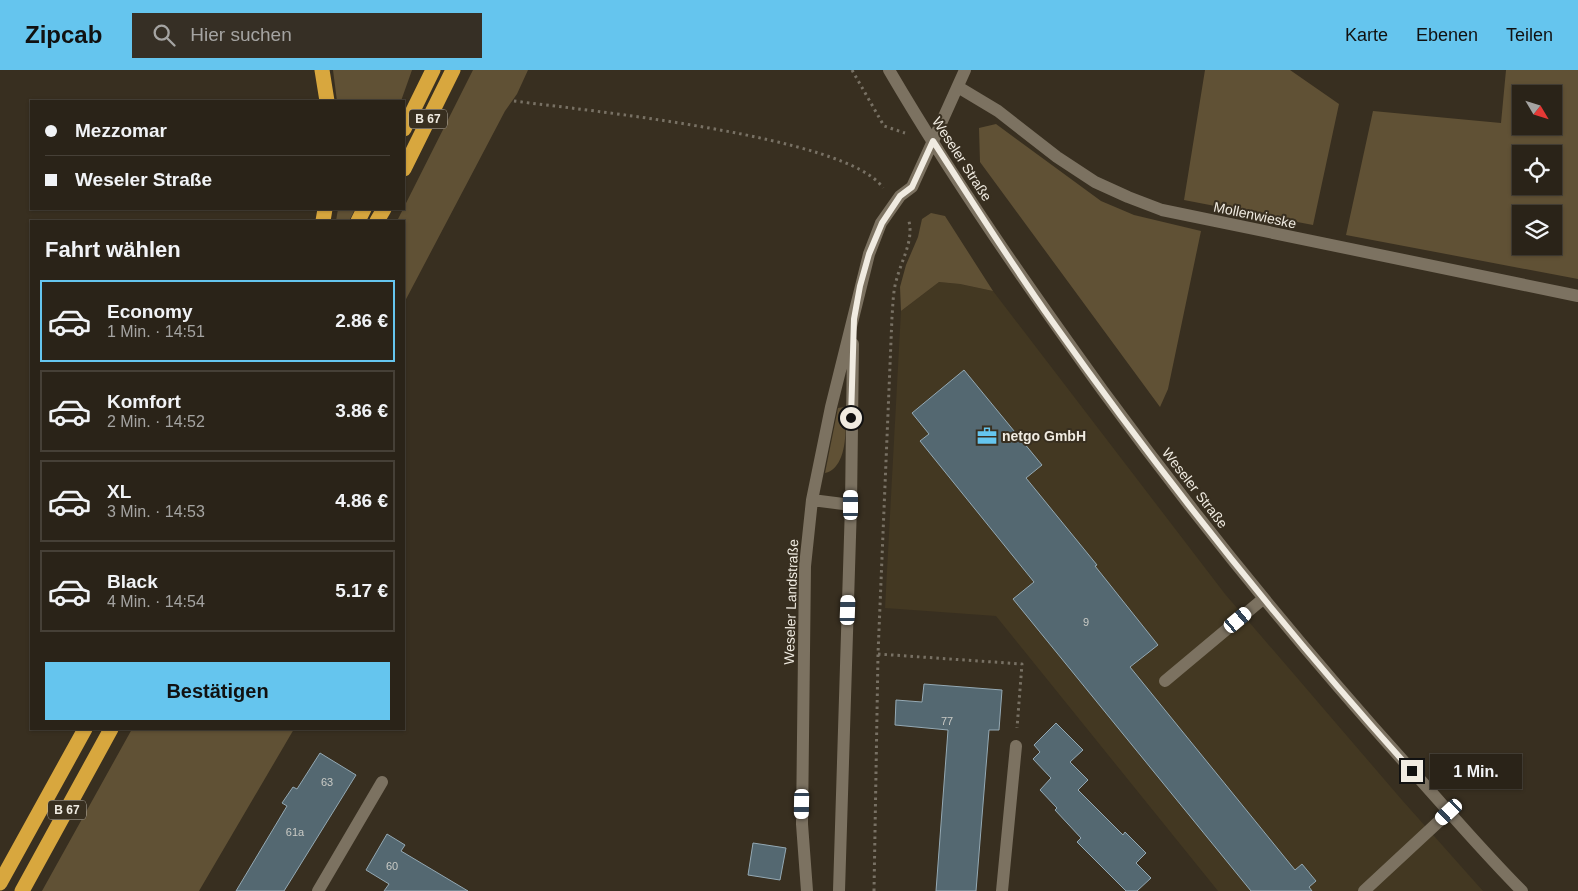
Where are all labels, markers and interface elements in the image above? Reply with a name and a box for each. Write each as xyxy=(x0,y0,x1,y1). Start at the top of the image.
search box xyxy=(132,13,482,58)
text: Zipcab xyxy=(25,21,102,48)
icon: search xyxy=(150,21,178,49)
text: Hier suchen xyxy=(190,24,292,45)
text: Karte xyxy=(1345,25,1388,45)
text: Ebenen xyxy=(1416,25,1478,45)
text: Teilen xyxy=(1506,25,1553,45)
north arrow xyxy=(1512,85,1562,135)
map controls xyxy=(1512,85,1562,255)
road number: B 67 xyxy=(409,110,447,129)
street label: Weseler Straße xyxy=(929,114,995,204)
text: Mezzomar xyxy=(75,120,167,141)
button: locate xyxy=(1512,145,1562,195)
text: Weseler Straße xyxy=(75,169,212,190)
street label: Mollenwieske xyxy=(1212,198,1298,232)
button: layers xyxy=(1512,205,1562,255)
text: Fahrt wählen xyxy=(45,237,181,262)
icon: car xyxy=(47,299,92,344)
text: Economy xyxy=(107,301,193,322)
text: 2.86 € xyxy=(335,310,388,331)
text: 1 Min. · 14:51 xyxy=(107,323,205,340)
icon: car xyxy=(47,389,92,434)
text: Komfort xyxy=(107,391,181,412)
text: 3.86 € xyxy=(335,400,388,421)
route start xyxy=(840,407,862,429)
text: 2 Min. · 14:52 xyxy=(107,413,205,430)
office icon: netgo GmbH xyxy=(976,425,998,447)
place label: netgo GmbH xyxy=(1002,428,1086,444)
street label: Weseler Straße xyxy=(1159,445,1231,531)
icon: car xyxy=(47,479,92,524)
text: XL xyxy=(107,481,131,502)
text: 4.86 € xyxy=(335,490,388,511)
car xyxy=(843,490,858,520)
text: 3 Min. · 14:53 xyxy=(107,503,205,520)
street label: Weseler Landstraße xyxy=(781,539,801,665)
icon: car xyxy=(47,569,92,614)
text: Black xyxy=(107,571,158,592)
text: 5.17 € xyxy=(335,580,388,601)
text: 4 Min. · 14:54 xyxy=(107,593,205,610)
car xyxy=(839,595,856,625)
car xyxy=(1221,605,1254,635)
house number: 9 xyxy=(1083,616,1089,628)
button: Bestätigen xyxy=(45,662,390,720)
house number: 77 xyxy=(941,715,953,727)
callout: 1 Min. xyxy=(1430,754,1522,788)
route end xyxy=(1401,760,1423,782)
text: 1 Min. xyxy=(1453,763,1499,780)
house number: 63 xyxy=(321,776,333,788)
car xyxy=(794,789,809,819)
car xyxy=(1432,796,1465,828)
road number: B 67 xyxy=(48,800,86,820)
house number: 61a xyxy=(286,826,305,838)
house number: 60 xyxy=(386,860,398,872)

